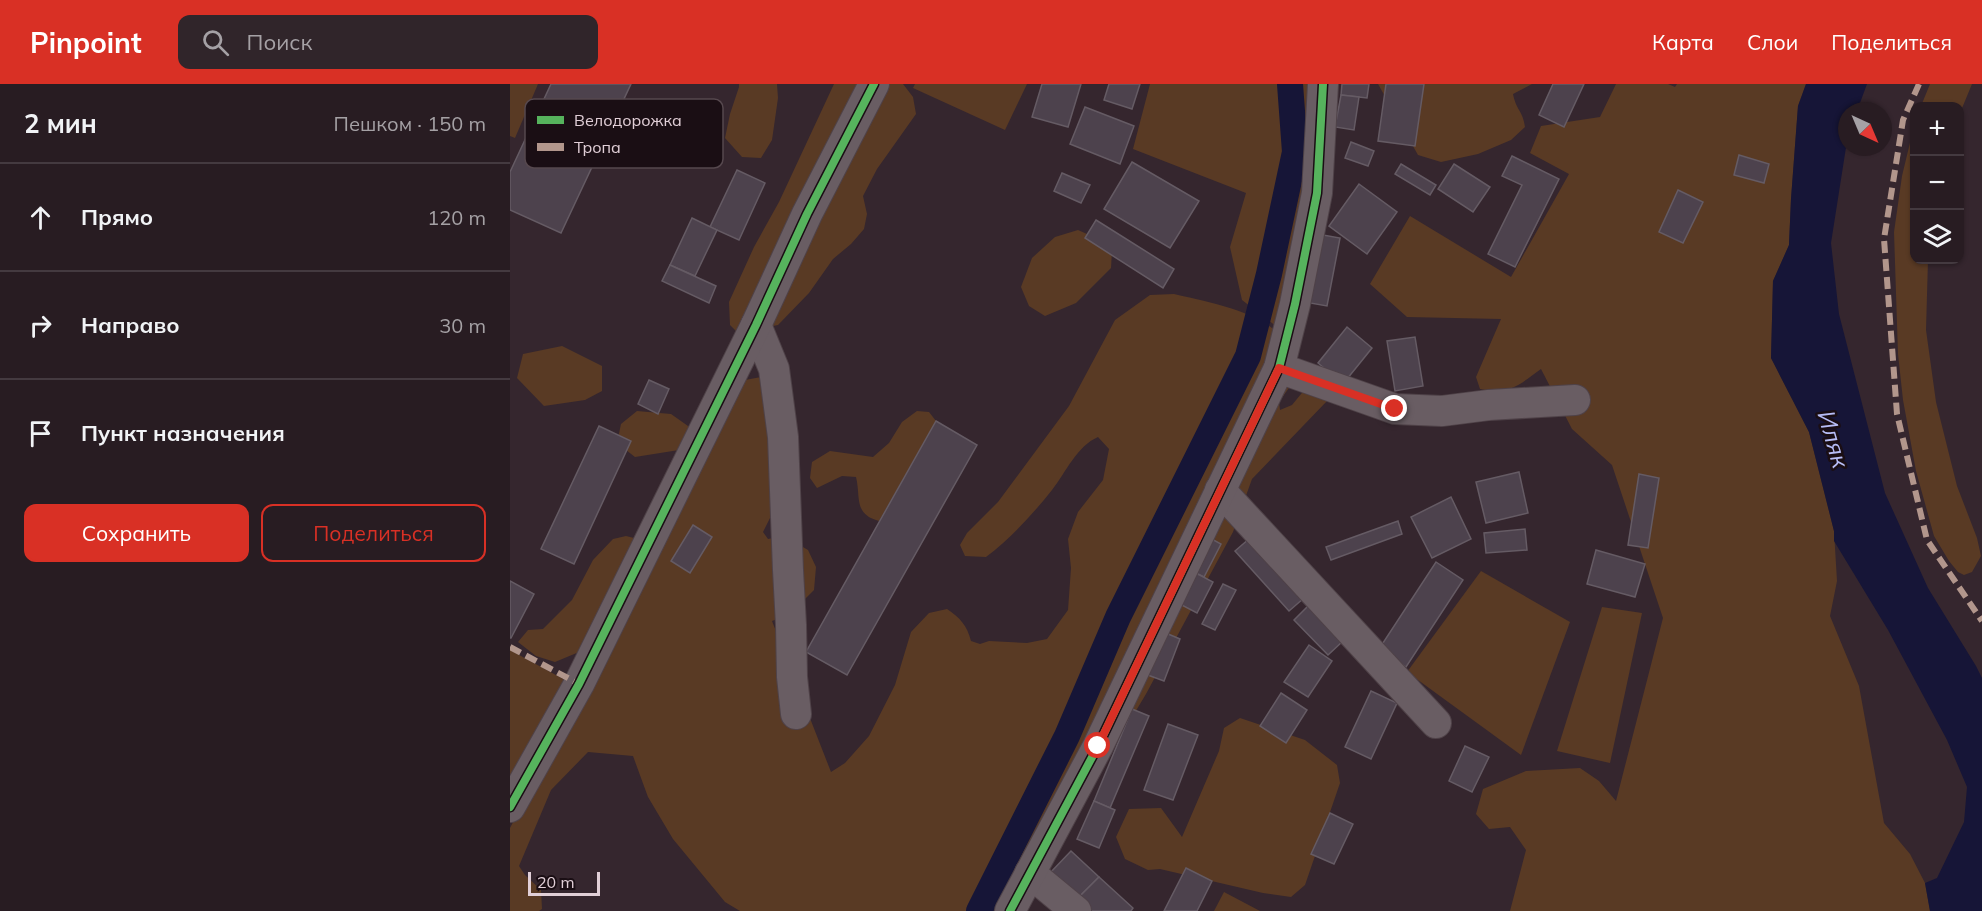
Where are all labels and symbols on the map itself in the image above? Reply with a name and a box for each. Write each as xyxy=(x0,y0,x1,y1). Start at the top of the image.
legend xyxy=(525,99,723,168)
north arrow xyxy=(1838,102,1892,156)
text: Велодорожка xyxy=(574,110,682,130)
text: Тропа xyxy=(574,137,621,157)
route end xyxy=(1381,395,1407,421)
water label: Иляк xyxy=(1812,407,1857,472)
route start xyxy=(1084,732,1110,758)
scale bar xyxy=(528,869,600,896)

